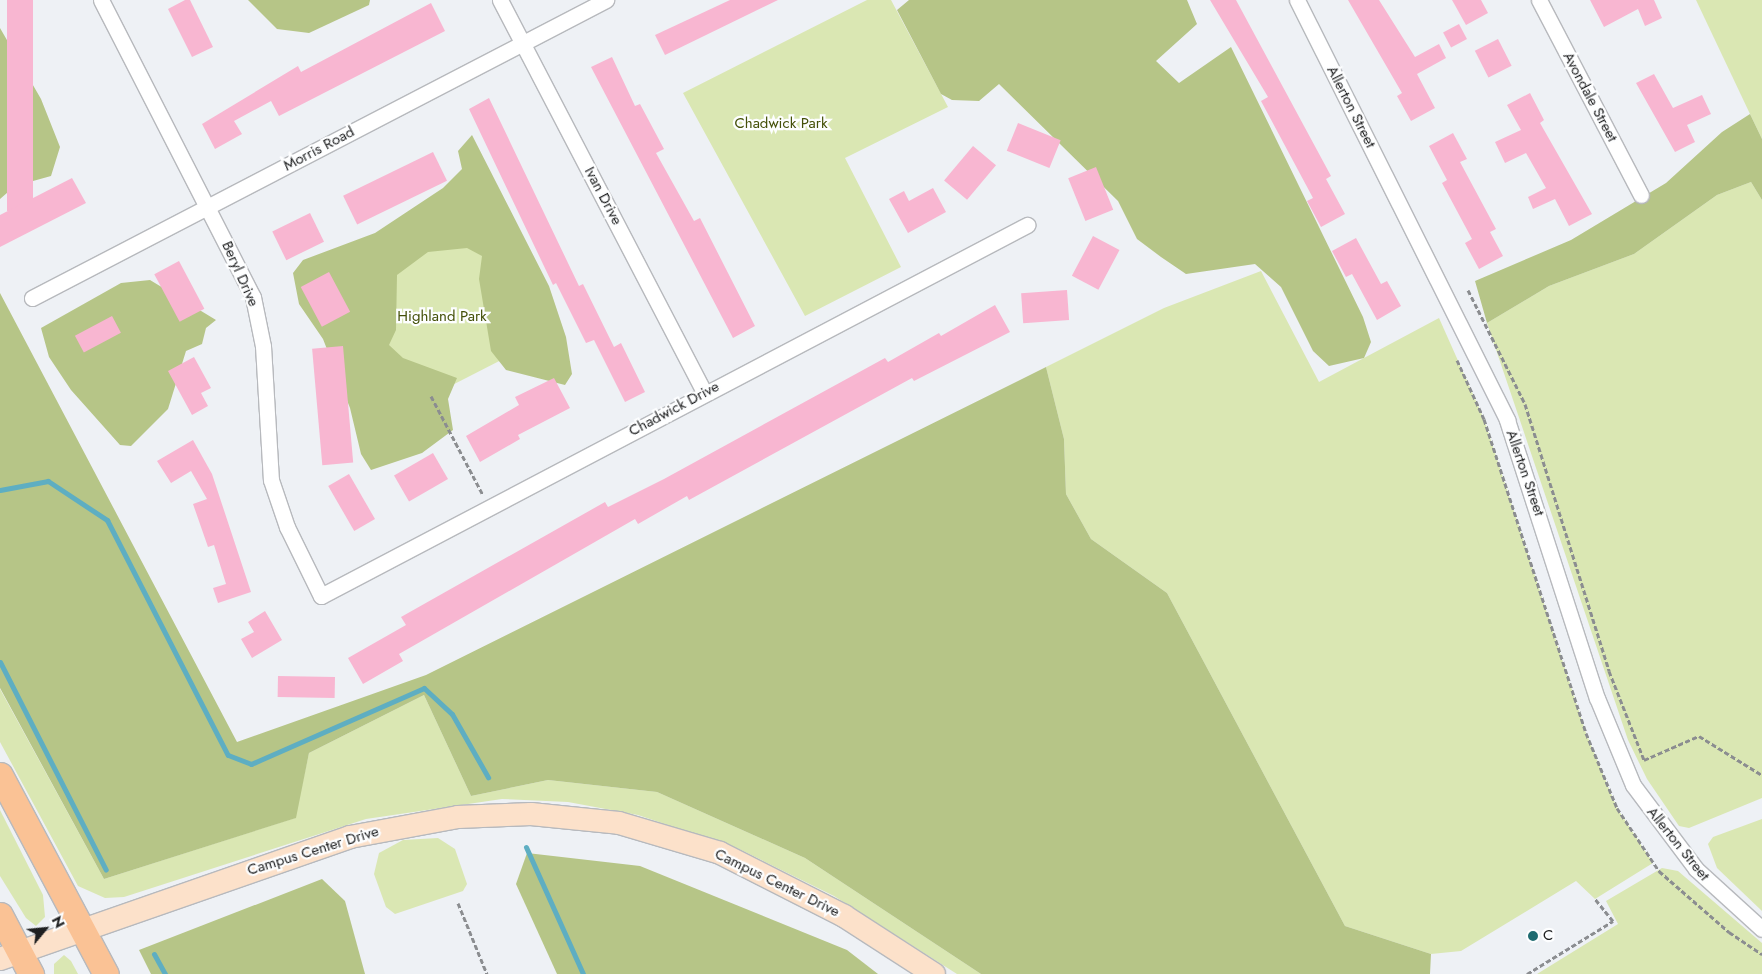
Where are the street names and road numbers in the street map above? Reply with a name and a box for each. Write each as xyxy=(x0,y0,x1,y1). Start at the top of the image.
street label: Avondale Street xyxy=(1559,49,1621,145)
street label: Allerton Street xyxy=(1323,63,1379,151)
street label: Morris Road xyxy=(281,123,357,175)
street label: Ivan Drive xyxy=(580,164,626,228)
street label: Beryl Drive xyxy=(218,239,262,309)
street label: Chadwick Drive xyxy=(626,378,722,440)
street label: Allerton Street xyxy=(1502,428,1548,518)
street label: Allerton Street xyxy=(1643,804,1713,884)
street label: Campus Center Drive xyxy=(245,822,381,880)
street label: Campus Center Drive xyxy=(712,845,842,921)

